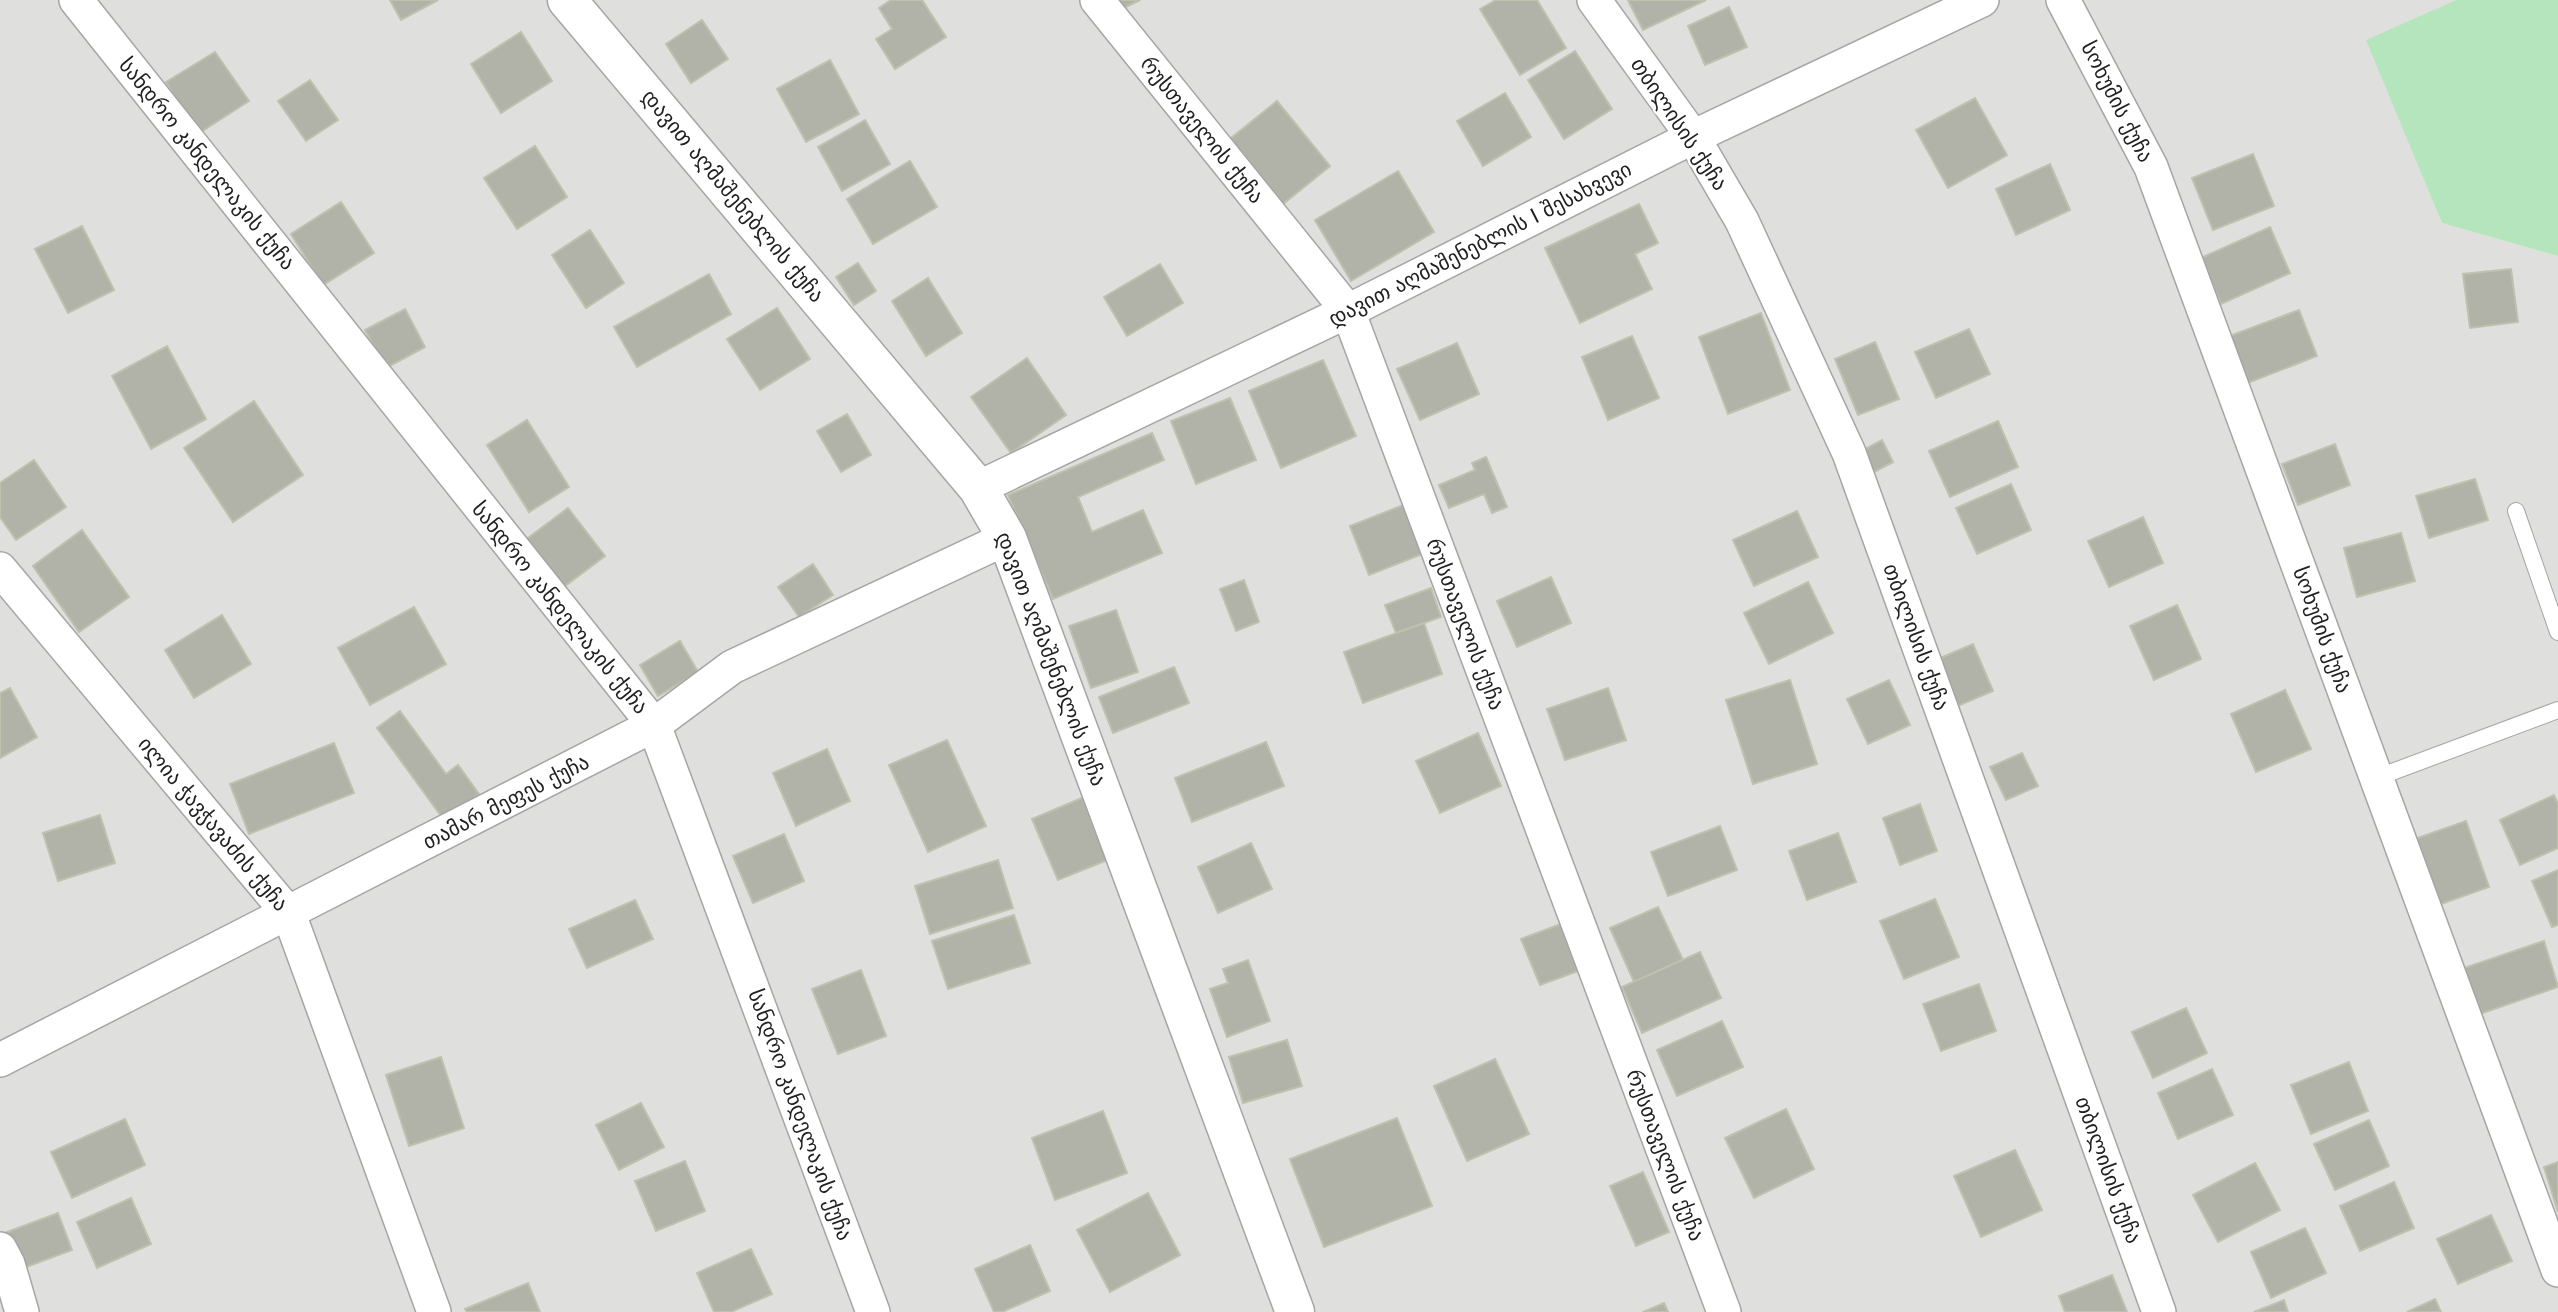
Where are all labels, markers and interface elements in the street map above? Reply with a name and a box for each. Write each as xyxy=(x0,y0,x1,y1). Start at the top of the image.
street label: სოხუმის ქუჩა xyxy=(2076,38,2158,166)
street label: რუსთაველის ქუჩა xyxy=(1135,52,1269,208)
street label: სანდრო კანდელაკის ქუჩა xyxy=(114,53,300,275)
street label: თბილისის ქუჩა xyxy=(1626,53,1732,195)
street label: დავით აღმაშენებლის ქუჩა xyxy=(637,85,829,307)
street label: დავით აღმაშენებლის I შესახვევი xyxy=(1325,157,1635,331)
street label: სანდრო კანდელაკის ქუჩა xyxy=(467,497,653,719)
street label: დავით აღმაშენებლის ქუჩა xyxy=(991,529,1111,789)
street label: რუსთაველის ქუჩა xyxy=(1421,535,1509,713)
street label: თბილისის ქუჩა xyxy=(1878,560,1954,714)
street label: სოხუმის ქუჩა xyxy=(2288,564,2356,696)
street label: ილია ჭავჭავაძის ქუჩა xyxy=(133,732,293,916)
street label: თამარ მეფეს ქუჩა xyxy=(419,750,593,854)
street label: სანდრო კანდელაკის ქუჩა xyxy=(743,986,857,1244)
street label: რუსთაველის ქუჩა xyxy=(1621,1066,1709,1244)
street label: თბილისის ქუჩა xyxy=(2070,1093,2146,1247)

